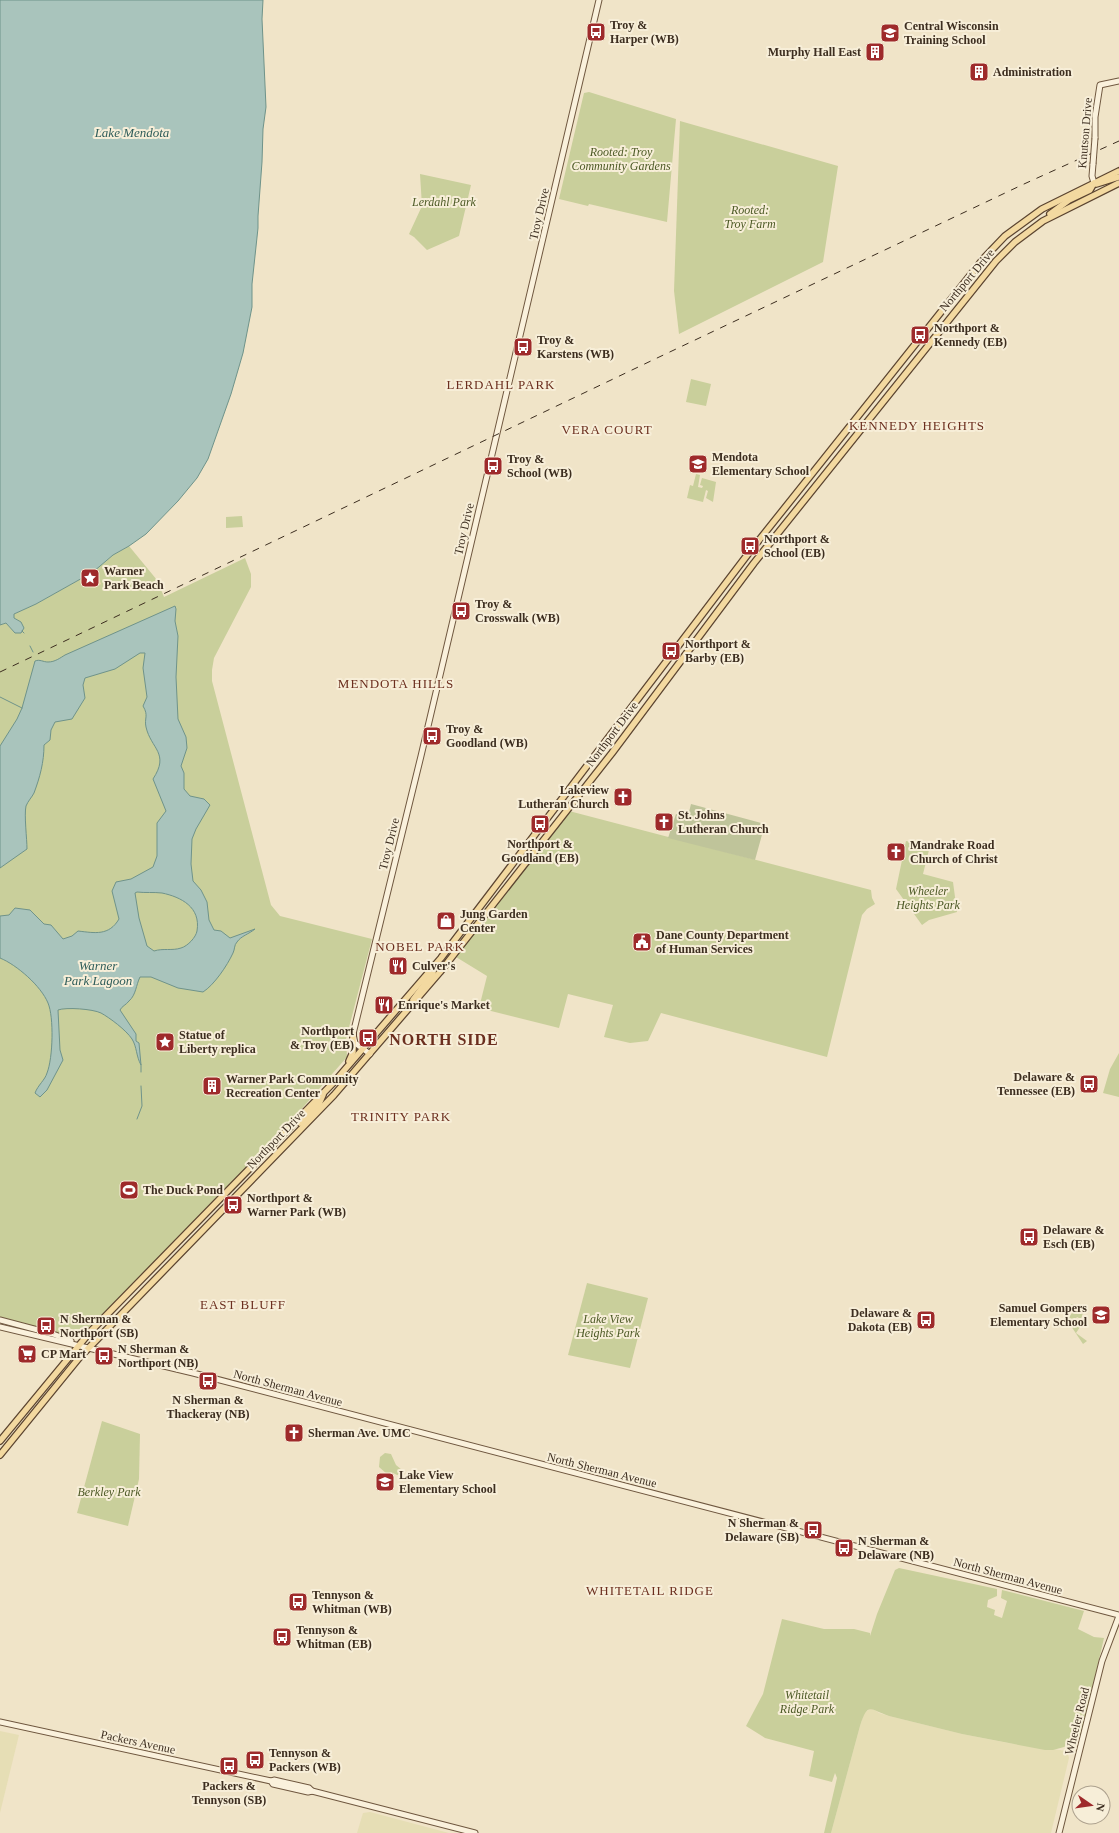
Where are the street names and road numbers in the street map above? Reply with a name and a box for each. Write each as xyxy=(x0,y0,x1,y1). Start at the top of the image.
street label: Knutson Drive xyxy=(1075,97,1095,169)
street label: Troy Drive xyxy=(526,186,552,242)
street label: Northport Drive xyxy=(937,246,997,314)
street label: Troy Drive xyxy=(451,501,477,557)
street label: Northport Drive xyxy=(583,699,641,769)
street label: Troy Drive xyxy=(376,816,402,872)
street label: Northport Drive xyxy=(244,1106,308,1172)
street label: North Sherman Avenue xyxy=(232,1367,344,1409)
street label: North Sherman Avenue xyxy=(546,1450,658,1490)
street label: North Sherman Avenue xyxy=(952,1555,1064,1597)
street label: Wheeler Road xyxy=(1062,1686,1092,1756)
street label: Packers Avenue xyxy=(99,1727,177,1757)

